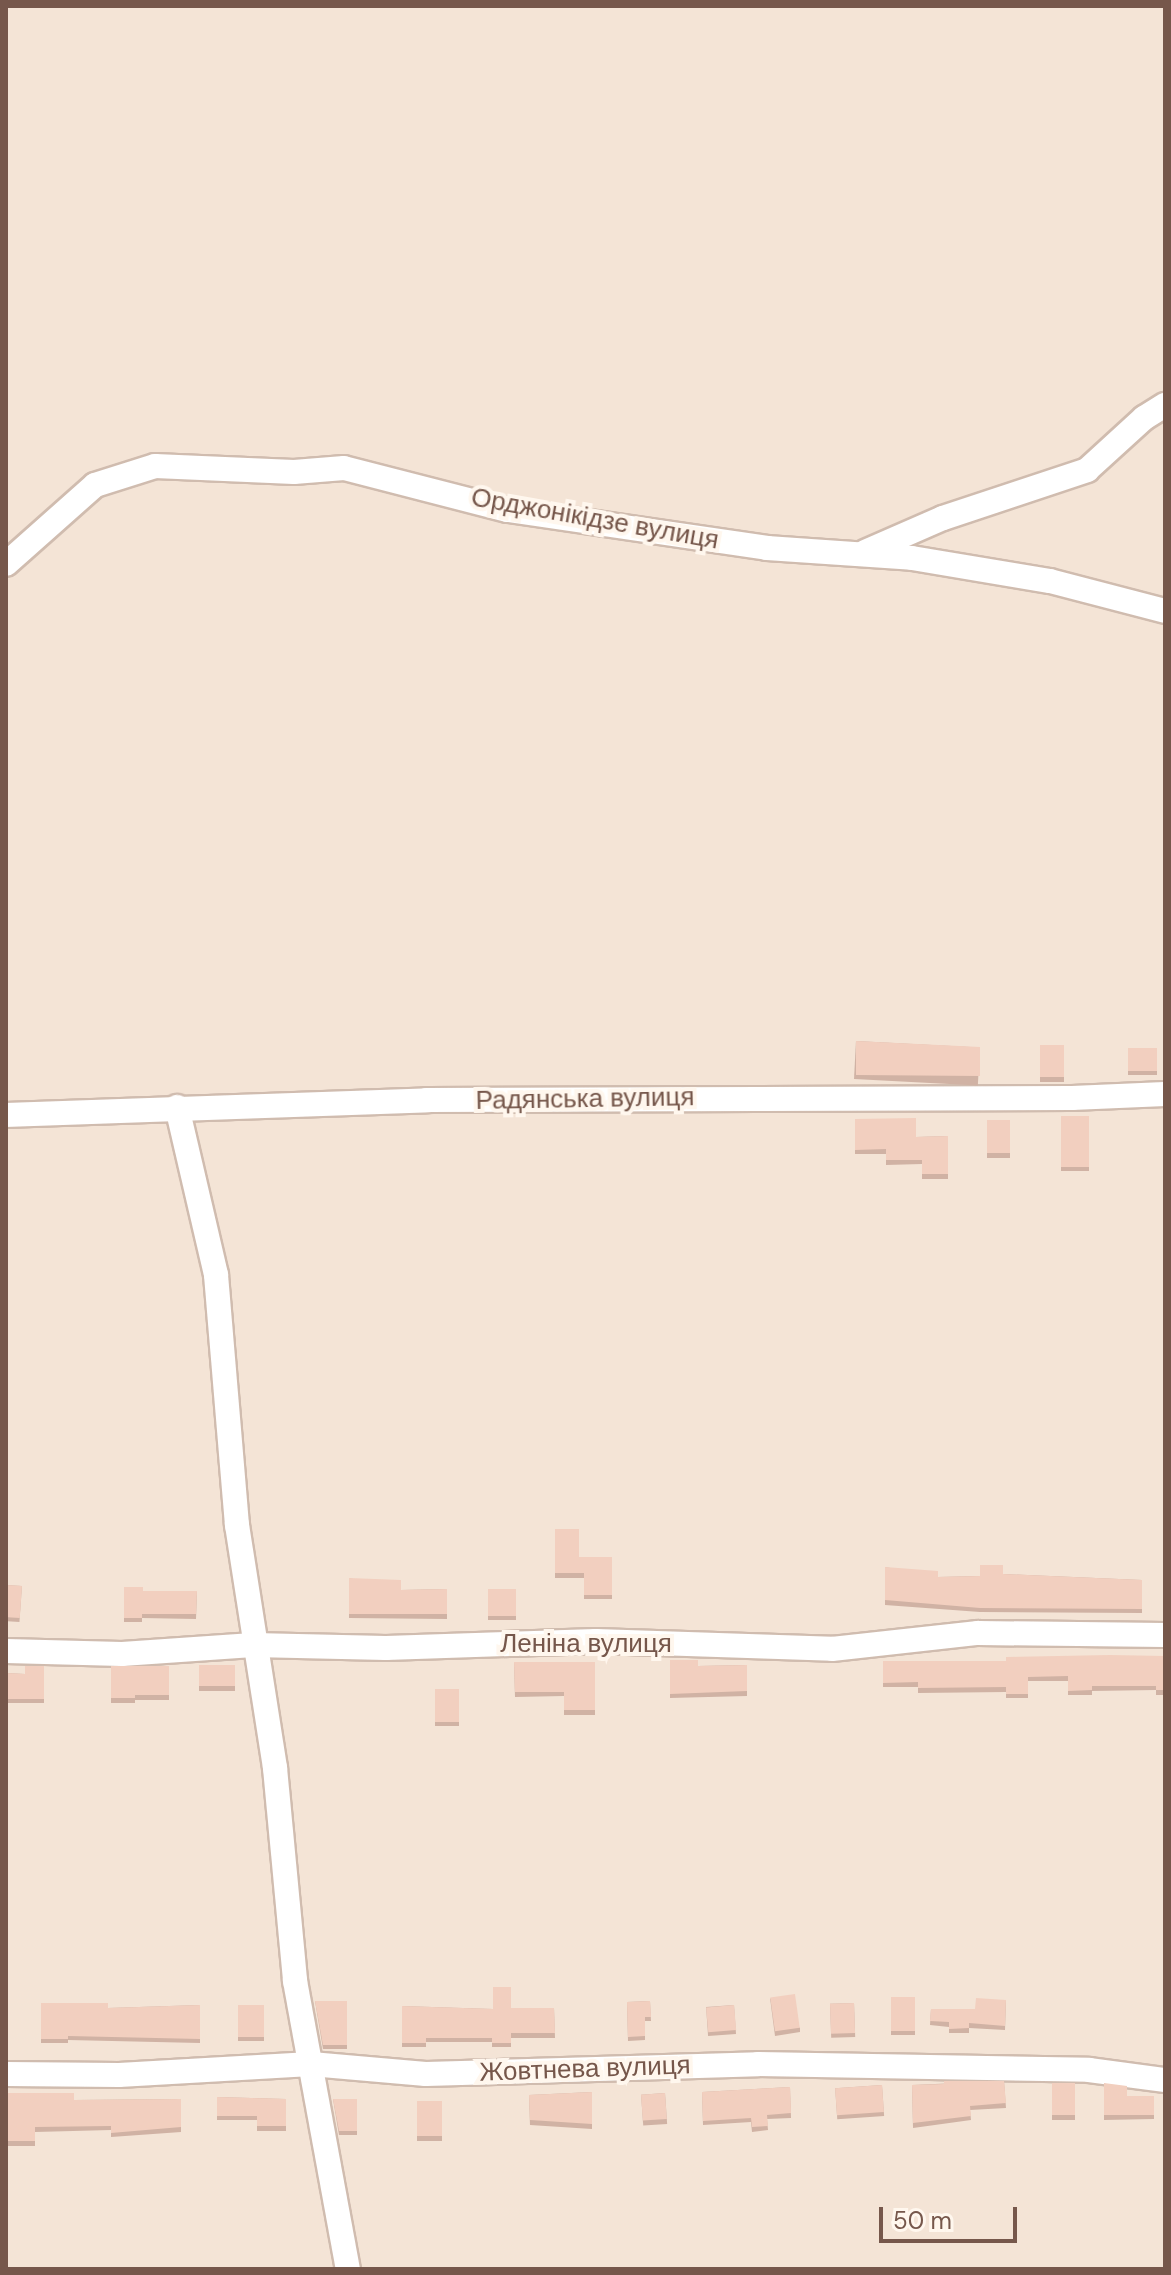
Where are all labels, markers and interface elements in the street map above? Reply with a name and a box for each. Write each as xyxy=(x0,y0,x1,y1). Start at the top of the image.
street label: Орджонікідзе вулиця xyxy=(469,482,721,556)
street label: Радянська вулиця xyxy=(475,1081,695,1117)
street label: Леніна вулиця xyxy=(500,1628,672,1660)
street label: Жовтнева вулиця xyxy=(479,2050,691,2088)
scale bar xyxy=(883,2191,1021,2241)
text: 50 m xyxy=(893,2205,952,2236)

